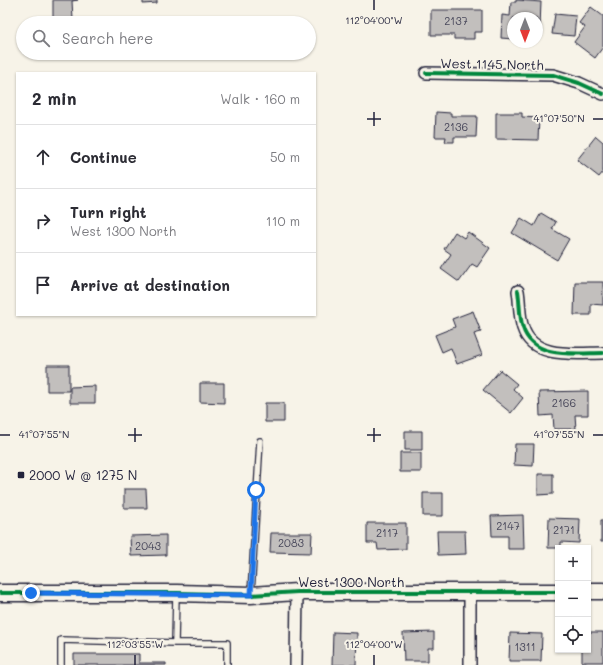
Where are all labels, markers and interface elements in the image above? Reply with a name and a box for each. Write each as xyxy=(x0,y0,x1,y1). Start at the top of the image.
north arrow xyxy=(507,12,543,48)
text: 112°04'00"W xyxy=(345,13,403,27)
house number: 2137 xyxy=(444,13,468,28)
search box xyxy=(16,16,316,60)
icon: search xyxy=(30,27,52,49)
text: Search here xyxy=(62,28,153,48)
street label: West 1145 North xyxy=(440,54,544,73)
text: 2 min xyxy=(32,87,77,109)
text: Walk · 160 m xyxy=(220,90,300,107)
text: 41°07'50"N xyxy=(533,111,585,125)
house number: 2136 xyxy=(444,119,468,134)
icon: ahead xyxy=(32,146,54,168)
text: Continue xyxy=(70,147,137,167)
text: 50 m xyxy=(270,148,300,165)
text: Turn right xyxy=(70,202,147,222)
icon: right xyxy=(32,210,54,232)
text: 110 m xyxy=(266,212,300,229)
text: West 1300 North xyxy=(70,222,176,239)
icon: arrive xyxy=(32,274,54,296)
text: Arrive at destination xyxy=(70,275,230,295)
house number: 2166 xyxy=(552,395,576,410)
text: 41°07'55"N xyxy=(19,427,69,441)
text: 41°07'55"N xyxy=(534,427,584,441)
place label: 2000 W @ 1275 N xyxy=(29,466,137,483)
marker: 2000 W @ 1275 N xyxy=(16,470,26,480)
route start xyxy=(247,481,265,499)
house number: 2147 xyxy=(496,518,520,533)
house number: 2171 xyxy=(553,522,575,537)
house number: 2117 xyxy=(376,525,398,540)
house number: 2083 xyxy=(278,535,305,550)
house number: 2043 xyxy=(135,538,161,553)
map controls xyxy=(555,545,591,653)
button: + xyxy=(555,545,591,581)
street label: West 1300 North xyxy=(298,573,404,590)
button: − xyxy=(555,581,591,617)
route end xyxy=(22,584,40,602)
button: locate xyxy=(555,617,591,653)
text: 112°03'55"W xyxy=(107,637,164,651)
text: 112°04'00"W xyxy=(345,637,403,651)
house number: 1311 xyxy=(514,639,536,654)

